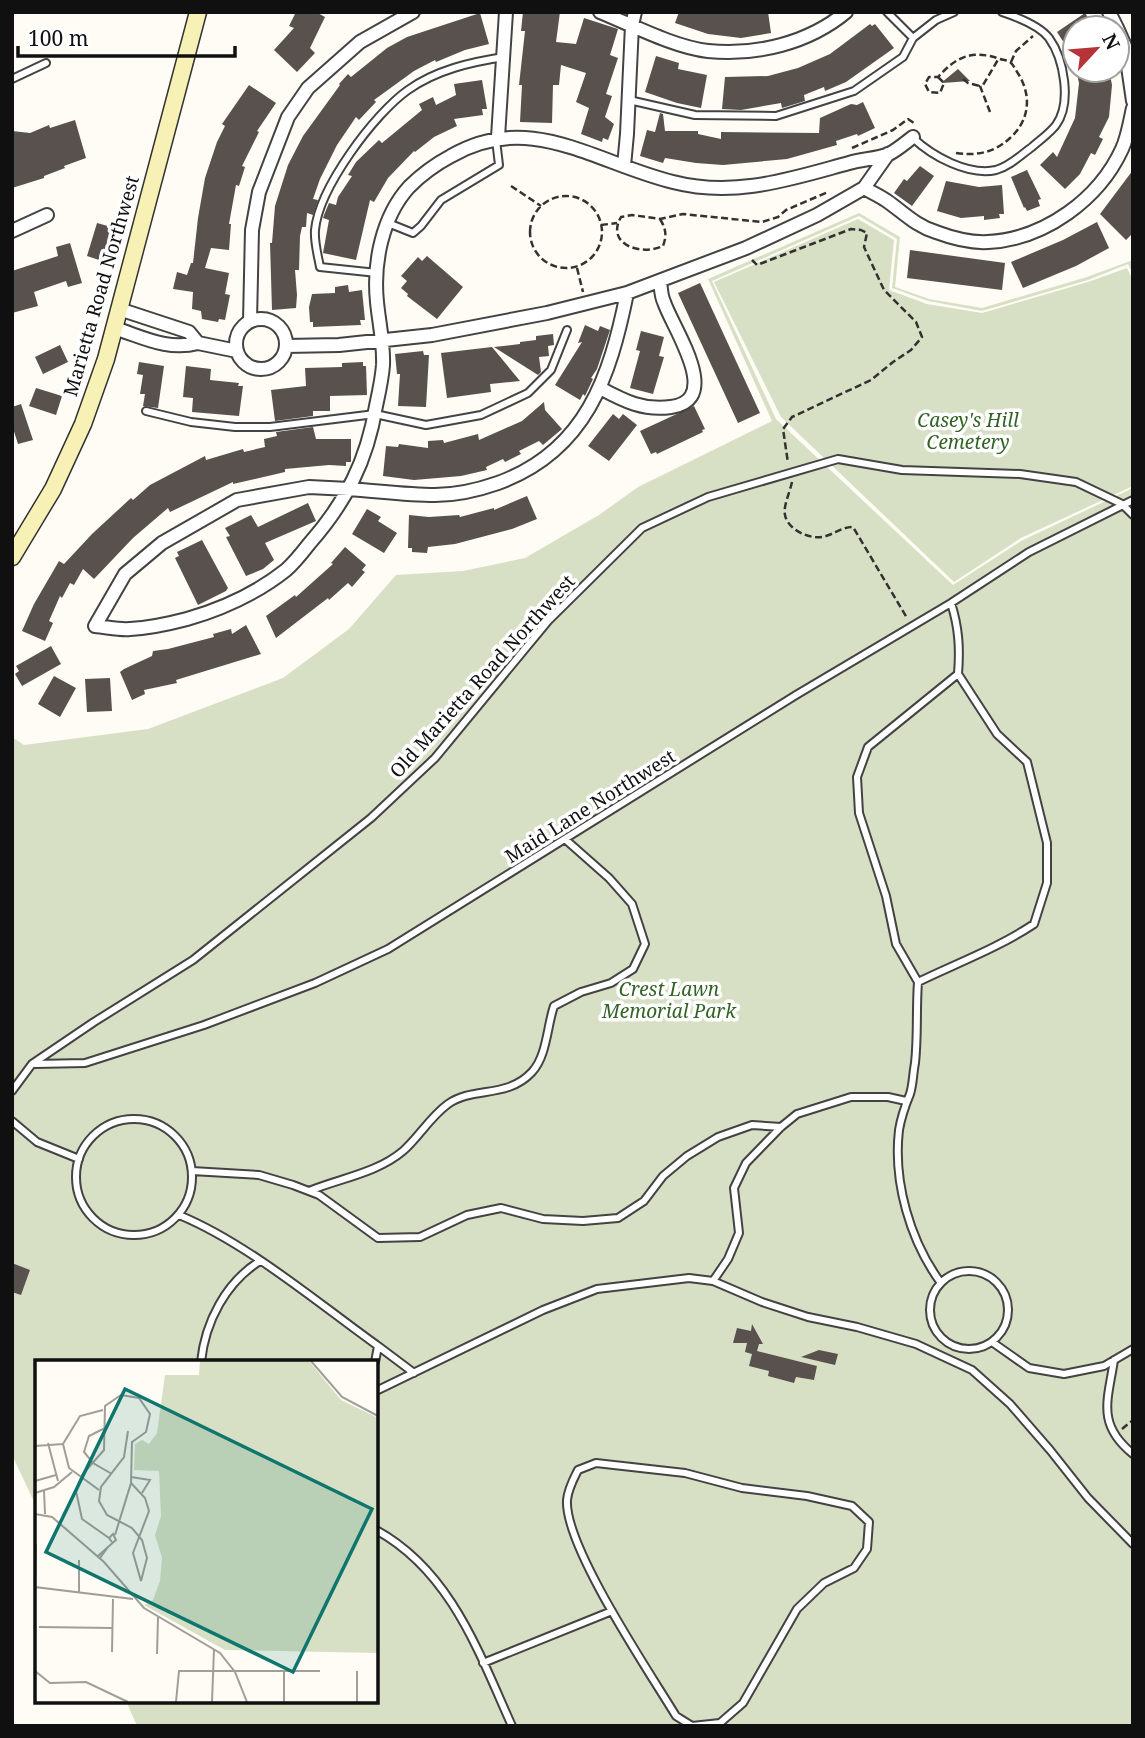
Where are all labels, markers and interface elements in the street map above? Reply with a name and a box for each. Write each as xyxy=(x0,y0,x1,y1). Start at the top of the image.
scale bar xyxy=(18,14,234,58)
north arrow xyxy=(1061,14,1131,84)
text: 100 m xyxy=(28,24,89,52)
text: N xyxy=(1096,29,1126,54)
street label: Marietta Road Northwest xyxy=(57,172,145,399)
park label: Casey's Hill Cemetery xyxy=(917,407,1019,455)
street label: Old Marietta Road Northwest xyxy=(384,569,581,783)
street label: Maid Lane Northwest xyxy=(500,743,680,869)
park label: Crest Lawn Memorial Park xyxy=(601,976,737,1024)
inset map xyxy=(35,1360,378,1703)

